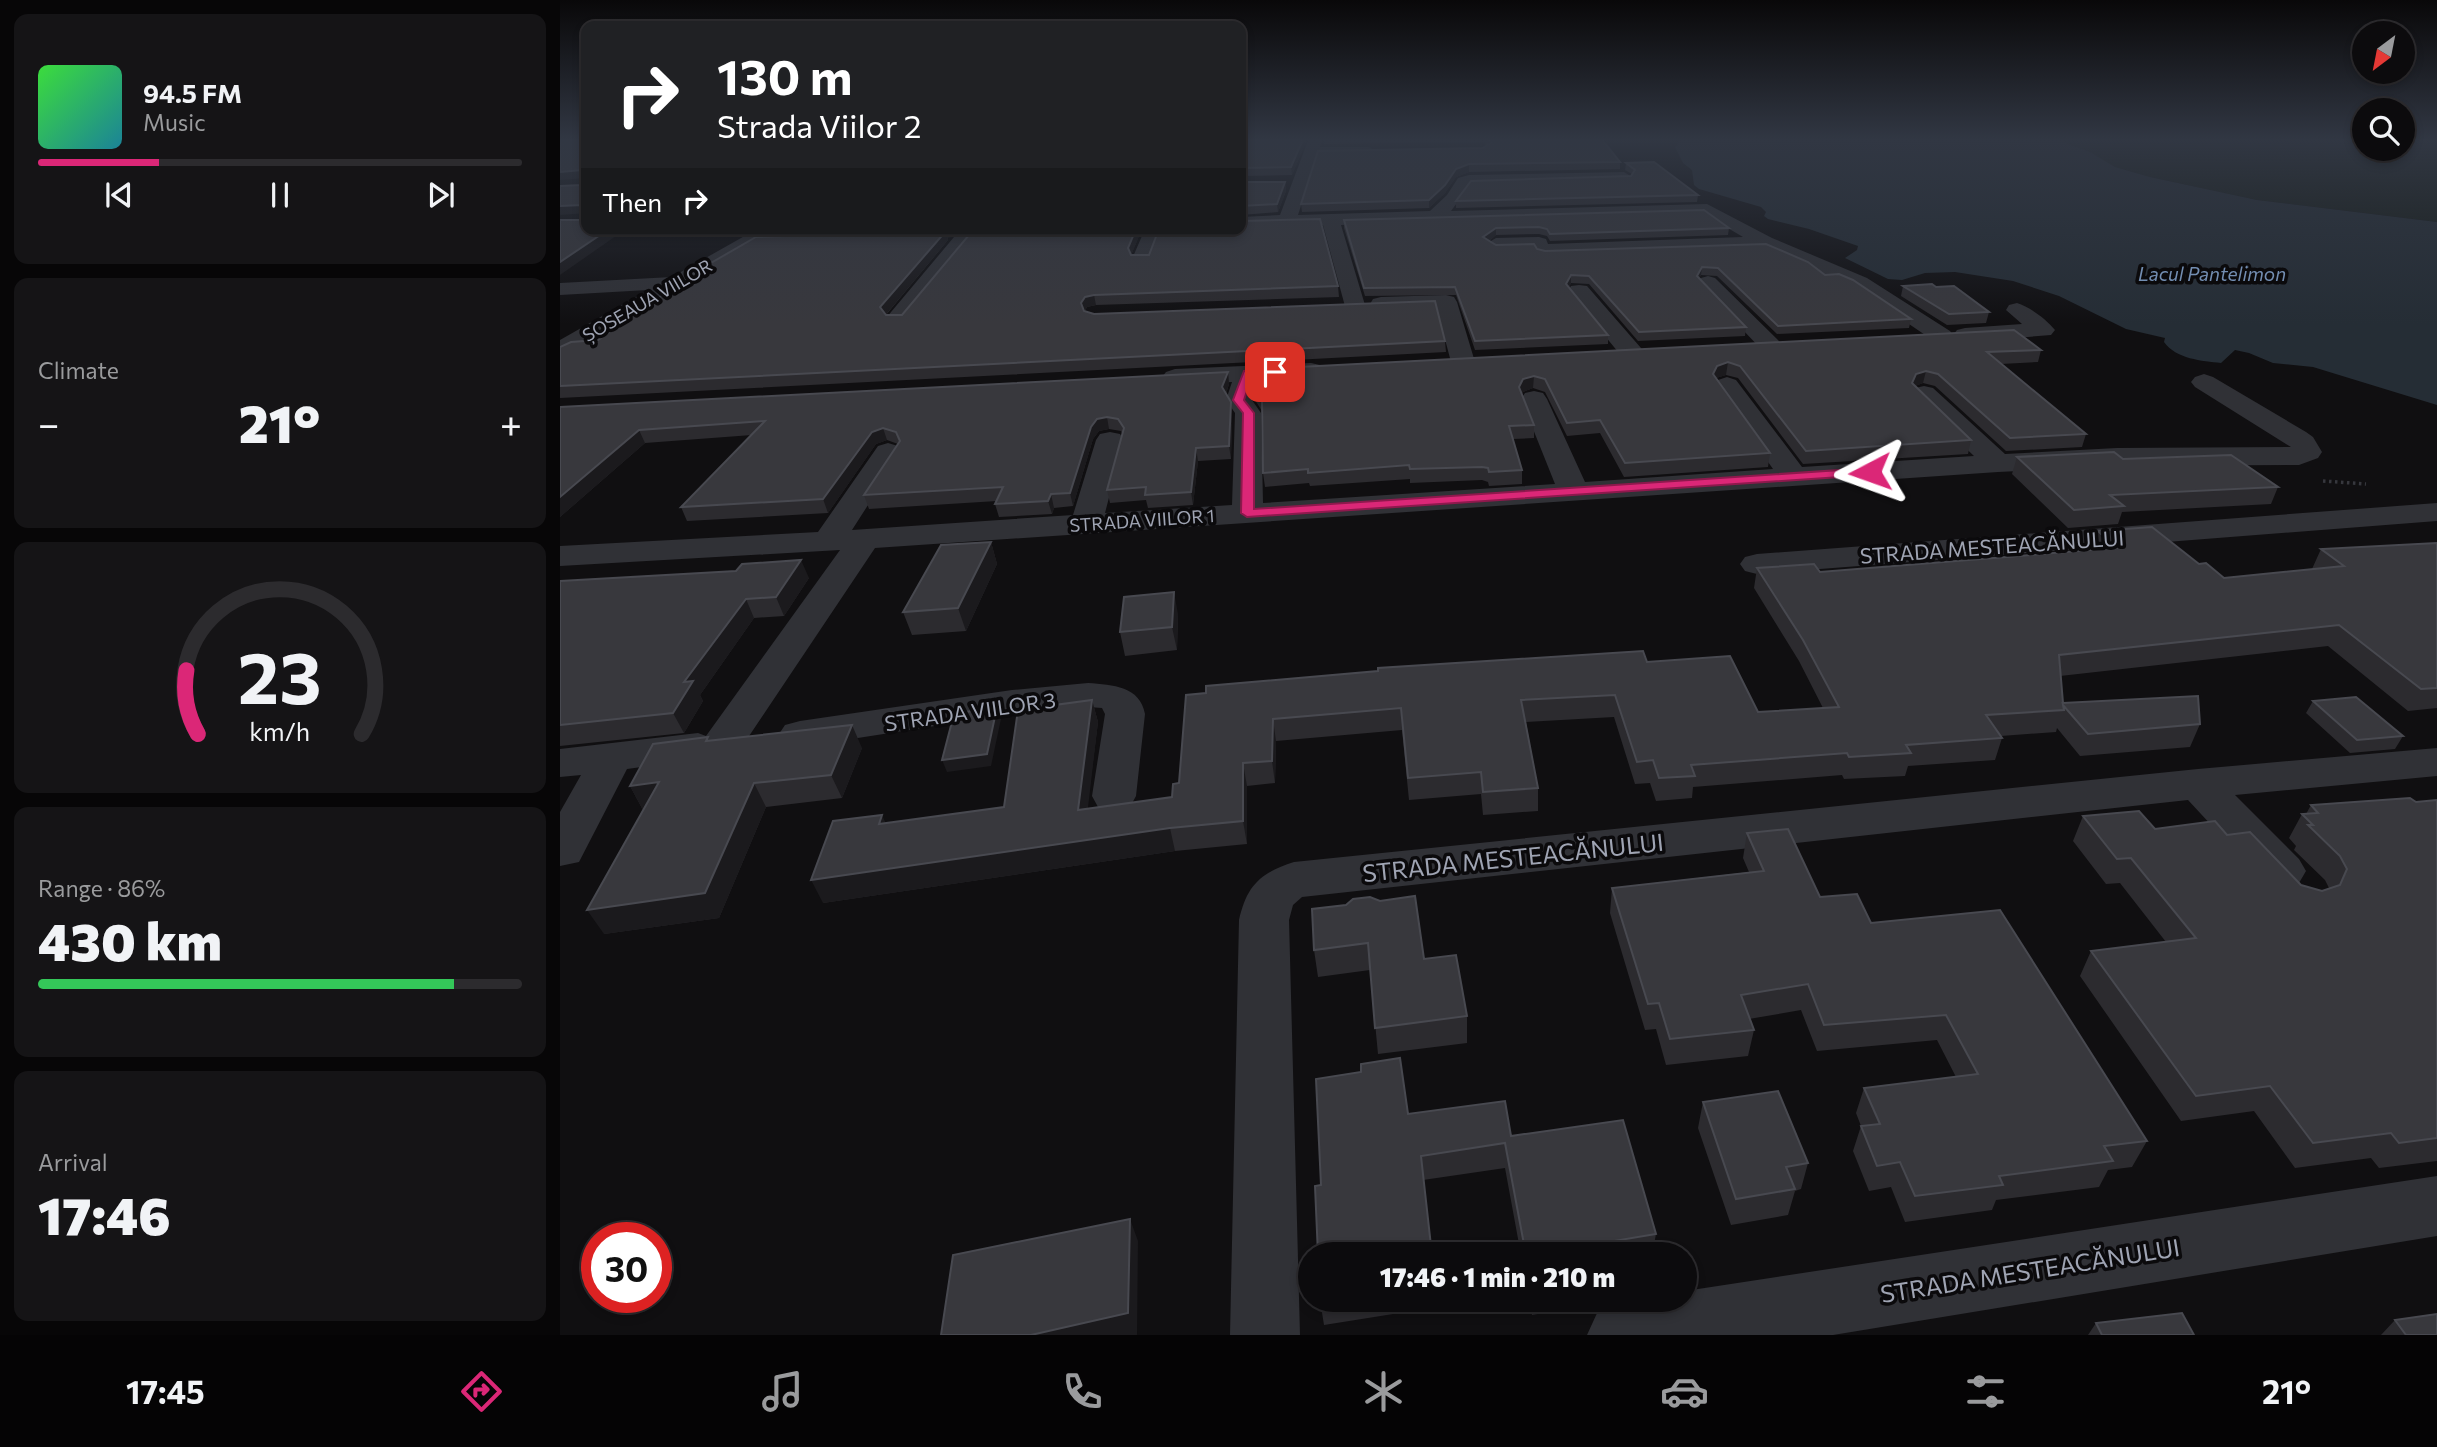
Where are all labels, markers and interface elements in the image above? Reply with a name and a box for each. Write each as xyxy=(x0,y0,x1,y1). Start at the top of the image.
north arrow xyxy=(2352,21,2415,84)
map controls xyxy=(2352,21,2415,161)
text: 130 m xyxy=(717,45,852,105)
icon: right xyxy=(602,49,693,140)
text: 94.5 FM xyxy=(143,77,242,108)
button: search xyxy=(2352,98,2415,161)
text: Strada Viilor 2 xyxy=(717,105,921,145)
text: Music xyxy=(143,108,206,136)
icon: previous xyxy=(100,176,138,214)
icon: pause xyxy=(261,176,299,214)
icon: next xyxy=(422,176,460,214)
icon: right xyxy=(676,182,714,220)
text: Then xyxy=(602,186,662,217)
street label: ȘOSEAUA VIILOR xyxy=(578,254,716,347)
water label: Lacul Pantelimon xyxy=(2138,262,2286,285)
pin xyxy=(1245,342,1305,402)
icon: arrive xyxy=(1256,353,1294,391)
text: Climate xyxy=(38,356,119,384)
text: 21° xyxy=(239,390,320,454)
text: − xyxy=(38,399,60,446)
text: + xyxy=(500,399,522,446)
position arrow xyxy=(1833,435,1907,509)
street label: STRADA VIILOR 1 xyxy=(1069,504,1215,536)
street label: STRADA MESTEACĂNULUI xyxy=(1859,524,2125,568)
text: 23 xyxy=(238,630,322,719)
street label: STRADA VIILOR 3 xyxy=(883,687,1057,735)
text: km/h xyxy=(250,715,310,745)
street label: STRADA MESTEACĂNULUI xyxy=(1361,827,1665,887)
text: Range · 86% xyxy=(38,874,165,902)
text: 430 km xyxy=(38,908,222,972)
text: Arrival xyxy=(38,1148,108,1176)
text: 17:46 xyxy=(38,1182,171,1246)
speed limit sign: 30 xyxy=(581,1222,672,1313)
street label: STRADA MESTEACĂNULUI xyxy=(1878,1232,2182,1308)
text: 17:46 · 1 min · 210 m xyxy=(1380,1261,1615,1292)
icon: directions xyxy=(457,1367,506,1416)
icon: music xyxy=(758,1367,807,1416)
icon: phone xyxy=(1058,1367,1107,1416)
icon: climate xyxy=(1359,1367,1408,1416)
icon: car xyxy=(1660,1367,1709,1416)
icon: filters xyxy=(1961,1367,2010,1416)
text: 17:45 xyxy=(126,1371,205,1411)
text: 21° xyxy=(2262,1371,2311,1411)

